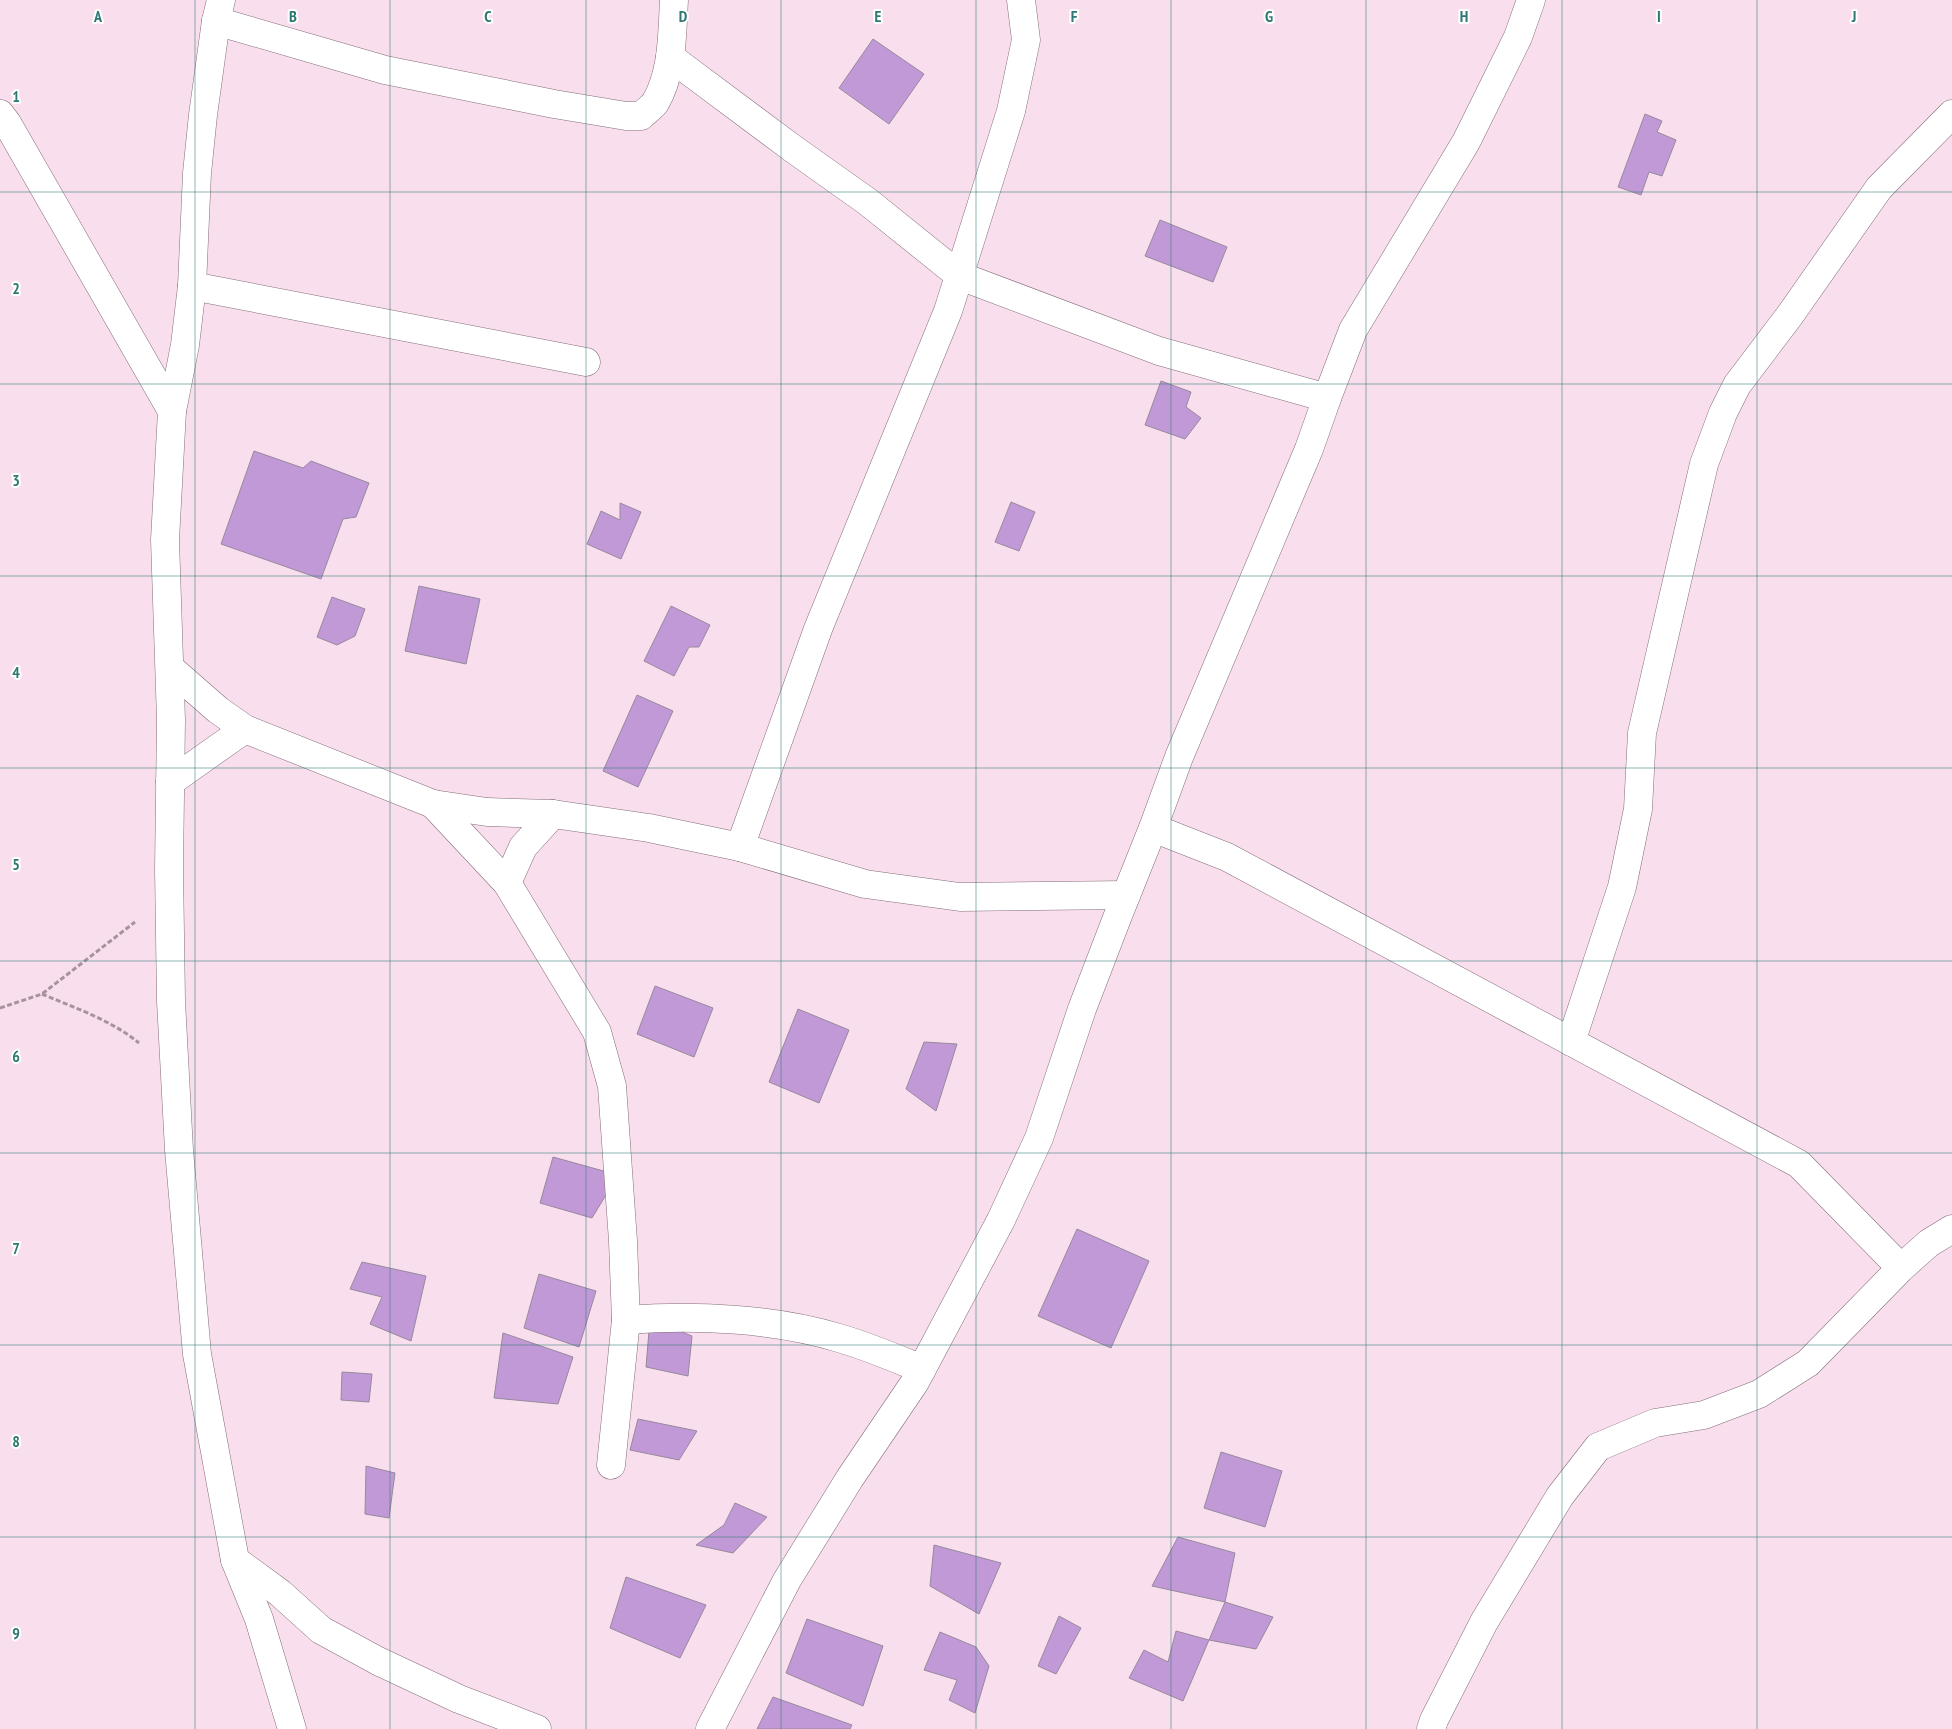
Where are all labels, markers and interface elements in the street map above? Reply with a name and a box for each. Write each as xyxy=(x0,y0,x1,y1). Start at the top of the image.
text: A xyxy=(93,6,103,26)
text: B xyxy=(289,6,297,26)
text: C xyxy=(484,6,492,26)
text: D xyxy=(679,6,688,26)
text: E xyxy=(875,6,882,26)
text: F xyxy=(1071,6,1078,26)
text: G xyxy=(1265,6,1273,26)
text: H xyxy=(1460,6,1468,26)
text: I xyxy=(1657,6,1661,26)
text: J xyxy=(1851,6,1856,26)
text: 1 xyxy=(12,86,20,106)
text: 2 xyxy=(12,278,20,298)
text: 3 xyxy=(12,470,20,490)
text: 4 xyxy=(12,662,20,682)
text: 5 xyxy=(12,854,20,874)
text: 6 xyxy=(12,1046,20,1066)
text: 7 xyxy=(12,1238,20,1258)
text: 8 xyxy=(12,1431,20,1451)
text: 9 xyxy=(12,1623,20,1643)

